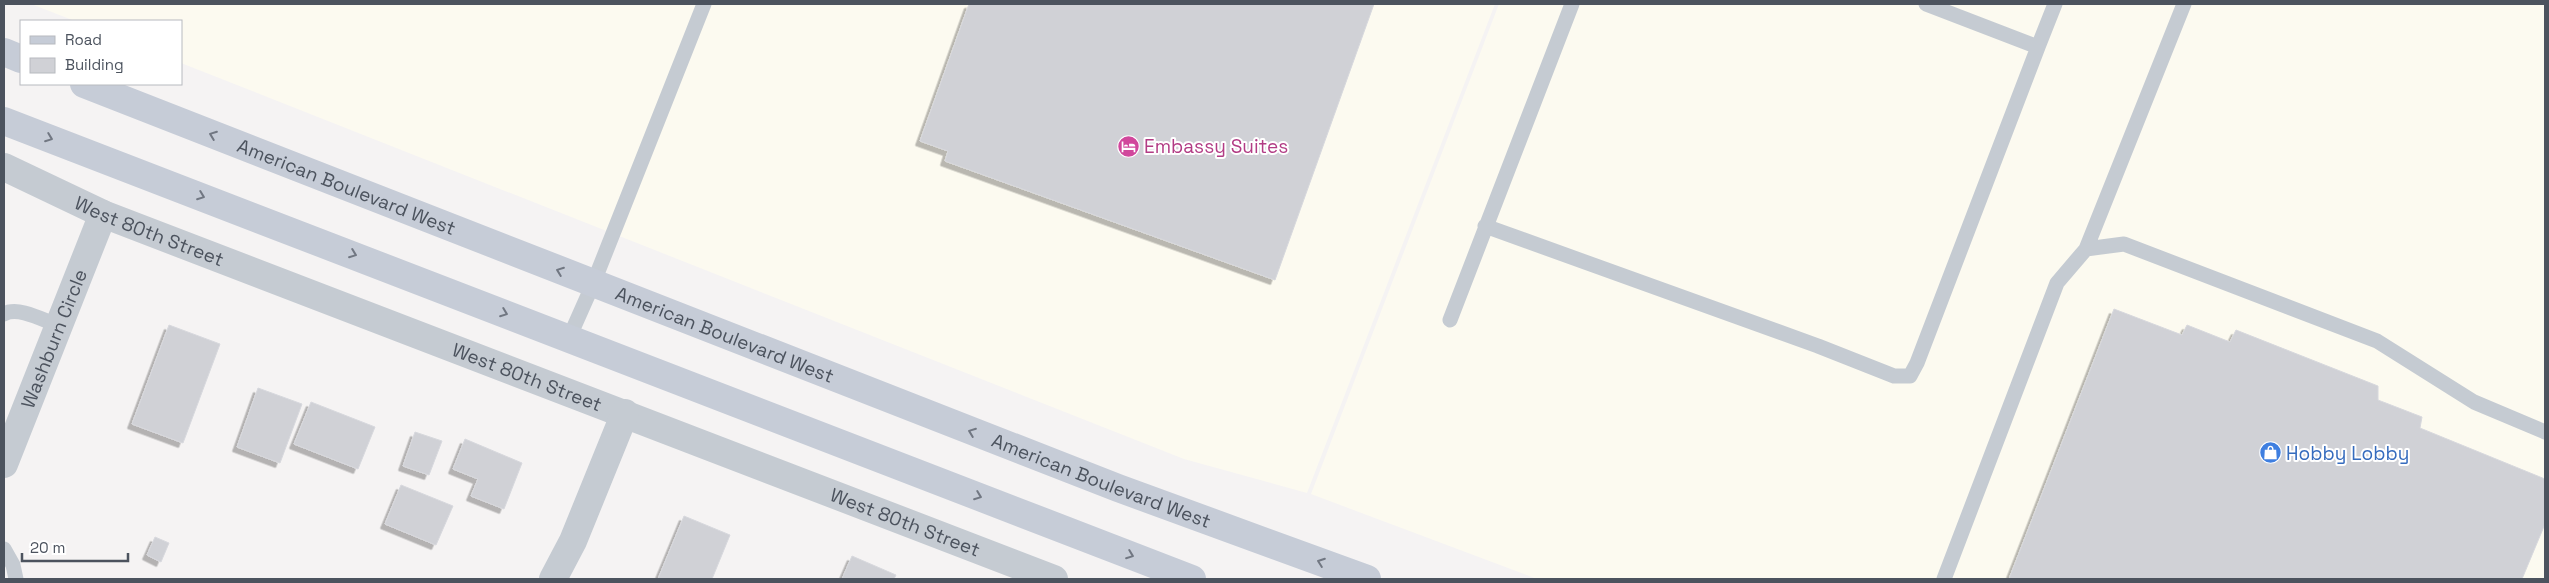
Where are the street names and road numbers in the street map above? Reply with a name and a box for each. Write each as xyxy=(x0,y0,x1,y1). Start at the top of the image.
street label: American Boulevard West xyxy=(234,133,459,241)
street label: West 80th Street xyxy=(70,190,227,272)
street label: Washburn Circle xyxy=(15,265,93,412)
street label: American Boulevard West xyxy=(612,281,838,389)
street label: West 80th Street xyxy=(449,337,606,417)
street label: American Boulevard West xyxy=(988,428,1214,534)
street label: West 80th Street xyxy=(827,482,984,562)

